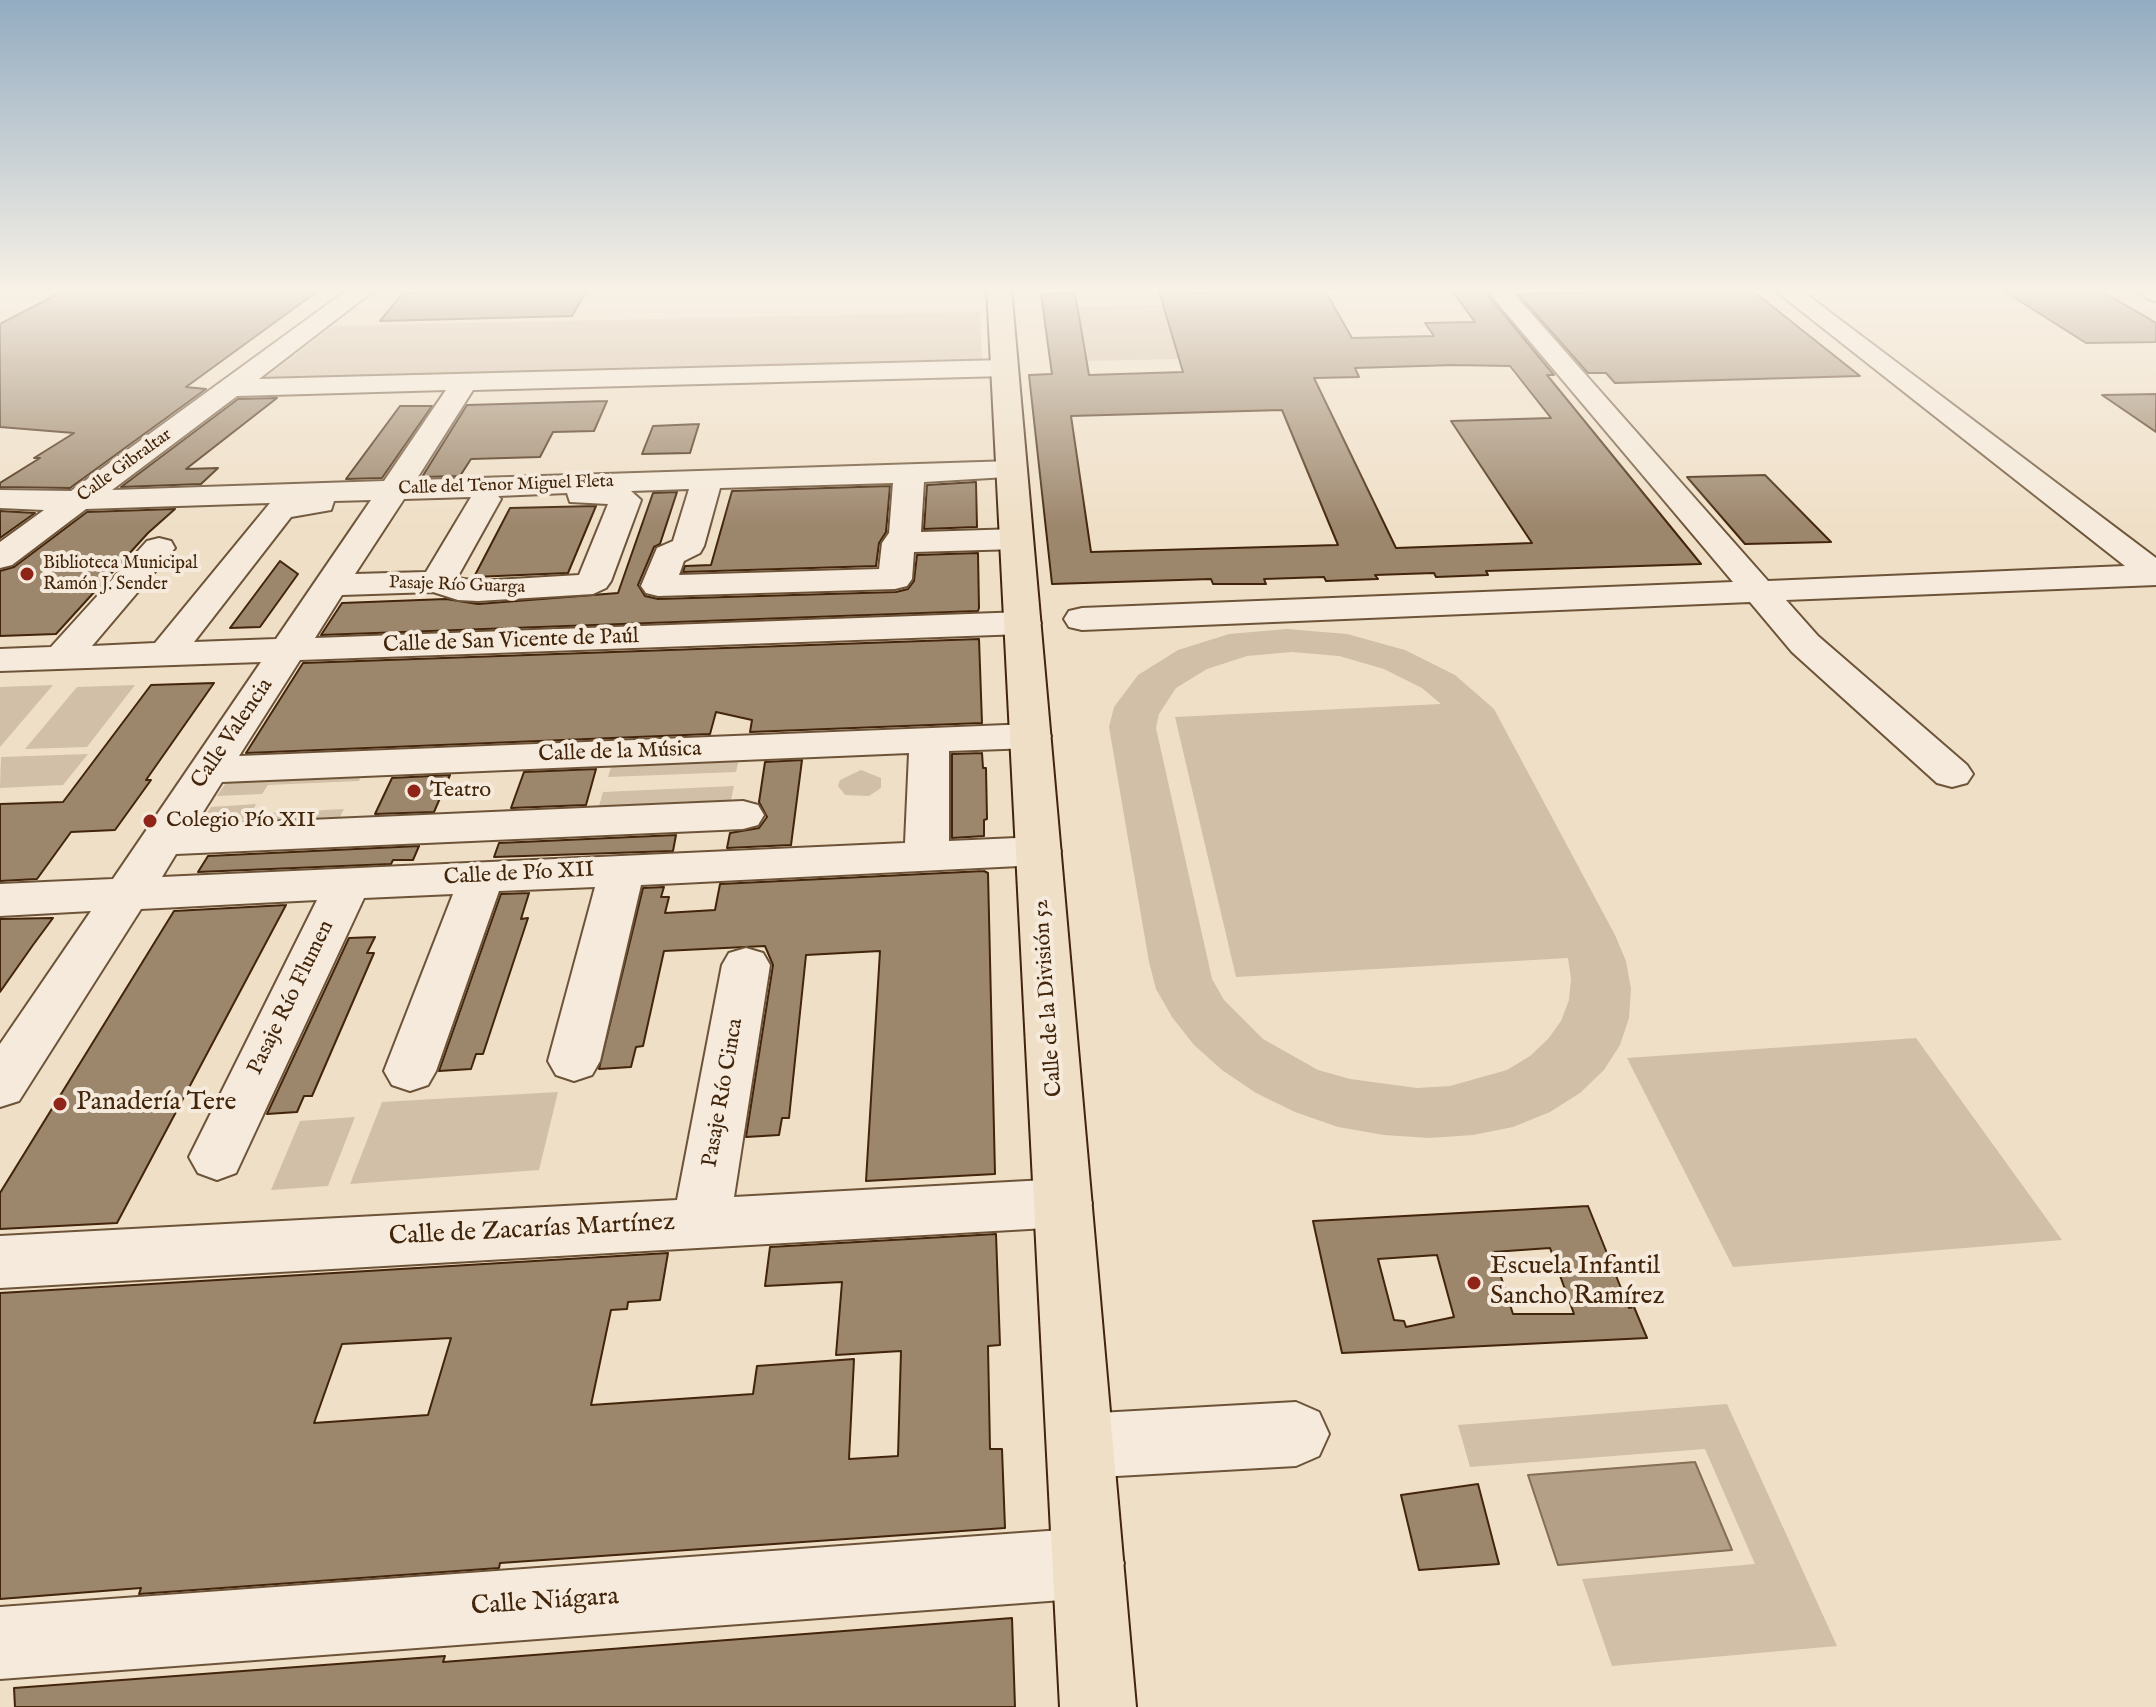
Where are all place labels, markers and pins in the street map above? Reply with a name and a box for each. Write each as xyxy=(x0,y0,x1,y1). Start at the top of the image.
place label: Biblioteca Municipal Ramón J. Sender xyxy=(43,553,198,596)
marker: Biblioteca Municipal Ramón J. Sender xyxy=(18,565,36,583)
place label: Teatro xyxy=(430,778,491,804)
marker: Teatro xyxy=(405,782,423,800)
place label: Colegio Pío XII xyxy=(166,808,316,834)
marker: Colegio Pío XII xyxy=(141,812,159,830)
place label: Panadería Tere xyxy=(76,1088,236,1120)
marker: Panadería Tere xyxy=(51,1095,69,1113)
place label: Escuela Infantil Sancho Ramírez xyxy=(1490,1252,1664,1314)
marker: Escuela Infantil Sancho Ramírez xyxy=(1465,1274,1483,1292)

